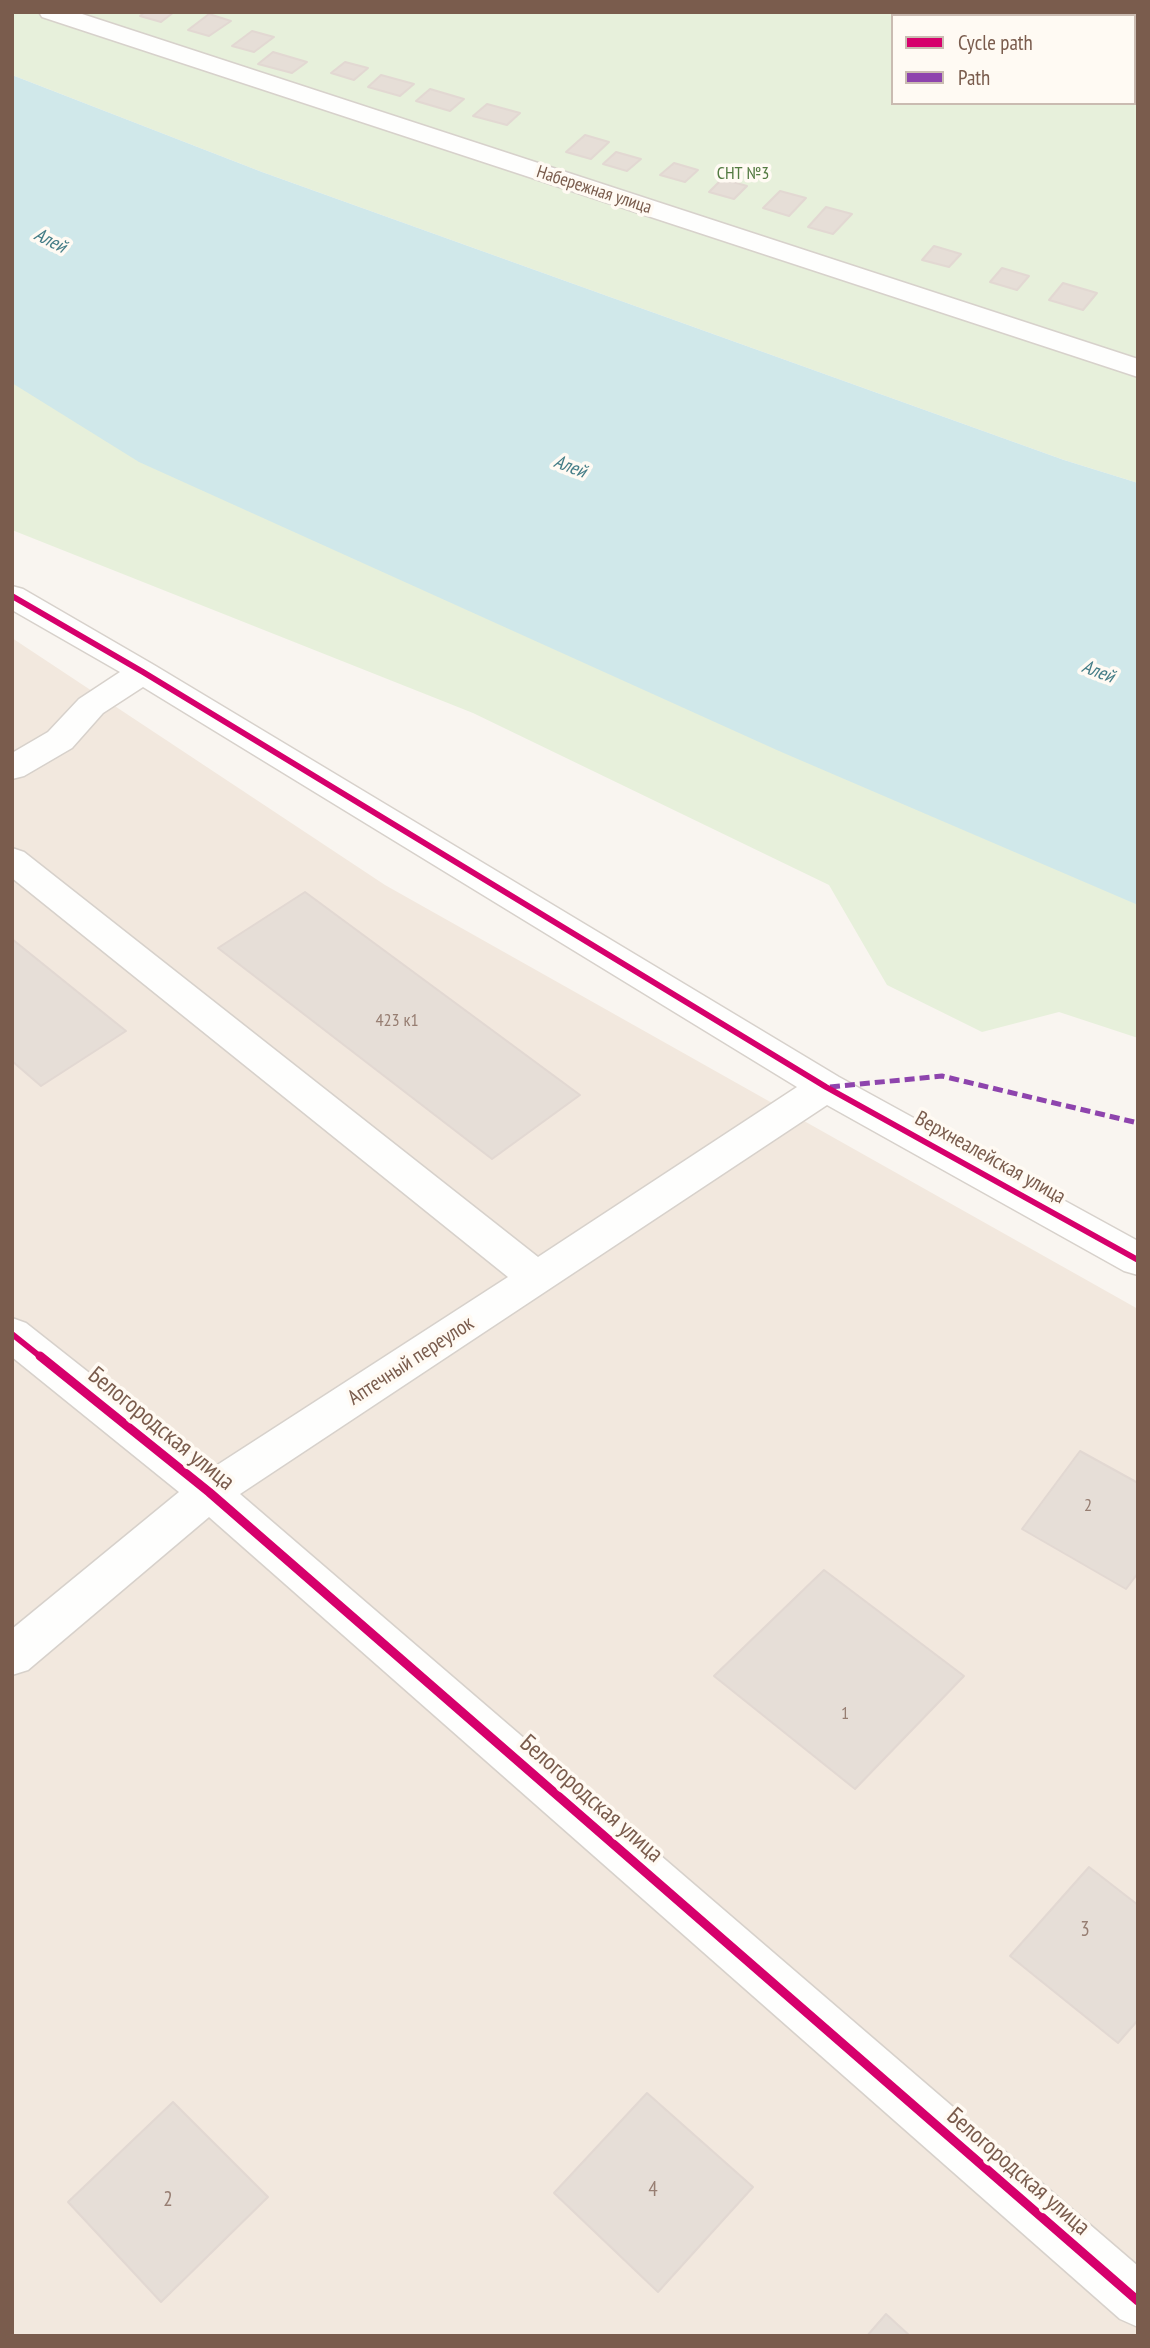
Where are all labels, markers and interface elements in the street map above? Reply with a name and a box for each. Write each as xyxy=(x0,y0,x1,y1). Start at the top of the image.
legend xyxy=(891,14,1136,105)
text: Cycle path xyxy=(958,29,1033,56)
text: Path xyxy=(958,64,990,91)
street label: Набережная улица xyxy=(534,161,654,219)
park label: СНТ №3 xyxy=(717,163,769,185)
water label: Алей xyxy=(30,223,70,259)
water label: Алей xyxy=(551,450,589,484)
water label: Алей xyxy=(1079,655,1117,689)
house number: 423 к1 xyxy=(375,1010,419,1032)
street label: Верхнеалейская улица xyxy=(910,1106,1070,1210)
street label: Аптечный переулок xyxy=(343,1311,479,1411)
street label: Белогородская улица xyxy=(82,1361,240,1497)
house number: 2 xyxy=(1084,1495,1092,1517)
house number: 1 xyxy=(841,1703,849,1725)
street label: Белогородская улица xyxy=(514,1729,668,1869)
house number: 3 xyxy=(1080,1917,1090,1943)
street label: Белогородская улица xyxy=(941,2102,1095,2242)
house number: 4 xyxy=(648,2177,658,2203)
house number: 2 xyxy=(163,2187,173,2213)

